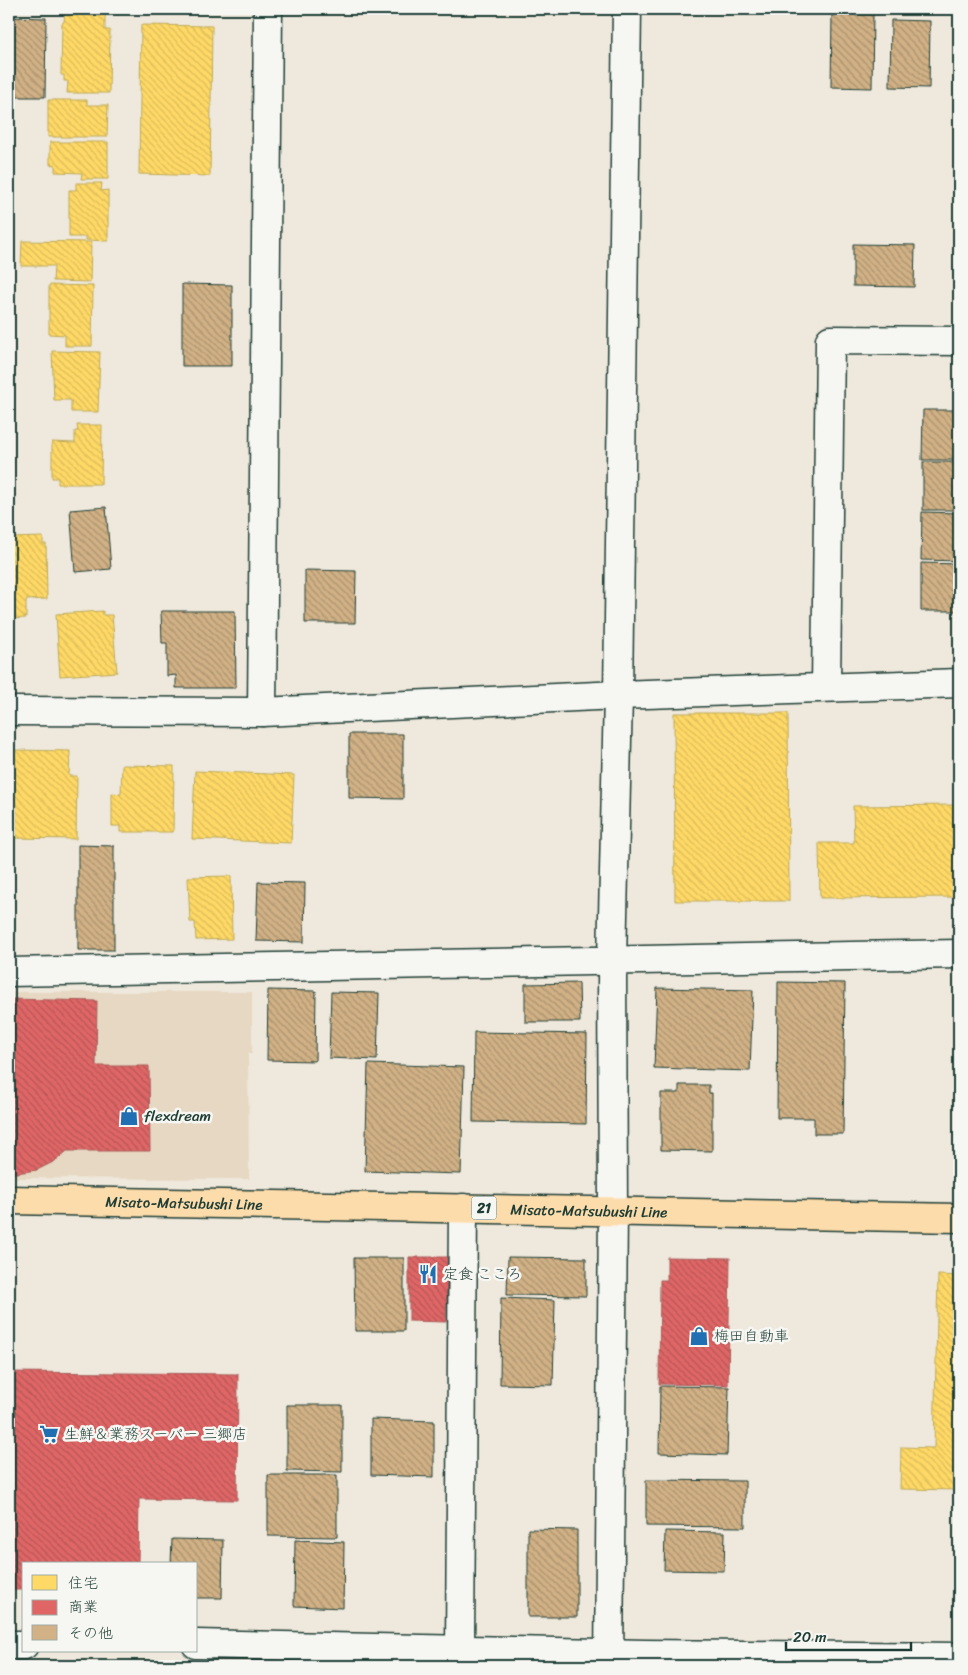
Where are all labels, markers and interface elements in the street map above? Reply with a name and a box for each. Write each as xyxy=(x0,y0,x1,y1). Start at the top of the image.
place label: flexdream xyxy=(144,1103,211,1129)
shop icon: flexdream xyxy=(118,1105,140,1127)
street label: Misato-Matsubushi Line xyxy=(105,1189,263,1218)
road number: 21 xyxy=(472,1196,496,1220)
street label: Misato-Matsubushi Line xyxy=(510,1197,668,1225)
place label: 定食 こころ xyxy=(443,1261,522,1287)
restaurant icon: 定食 こころ xyxy=(417,1263,439,1285)
place label: 梅田自動車 xyxy=(714,1323,789,1349)
shop icon: 梅田自動車 xyxy=(688,1325,710,1347)
place label: 生鮮＆業務スーパー 三郷店 xyxy=(64,1421,247,1447)
supermarket icon: 生鮮＆業務スーパー 三郷店 xyxy=(38,1423,60,1445)
legend xyxy=(22,1562,198,1652)
text: 住宅 xyxy=(68,1570,98,1596)
text: 商業 xyxy=(68,1594,98,1620)
text: その他 xyxy=(68,1620,113,1646)
scale bar xyxy=(786,1620,910,1652)
text: 20 m xyxy=(793,1624,827,1650)

